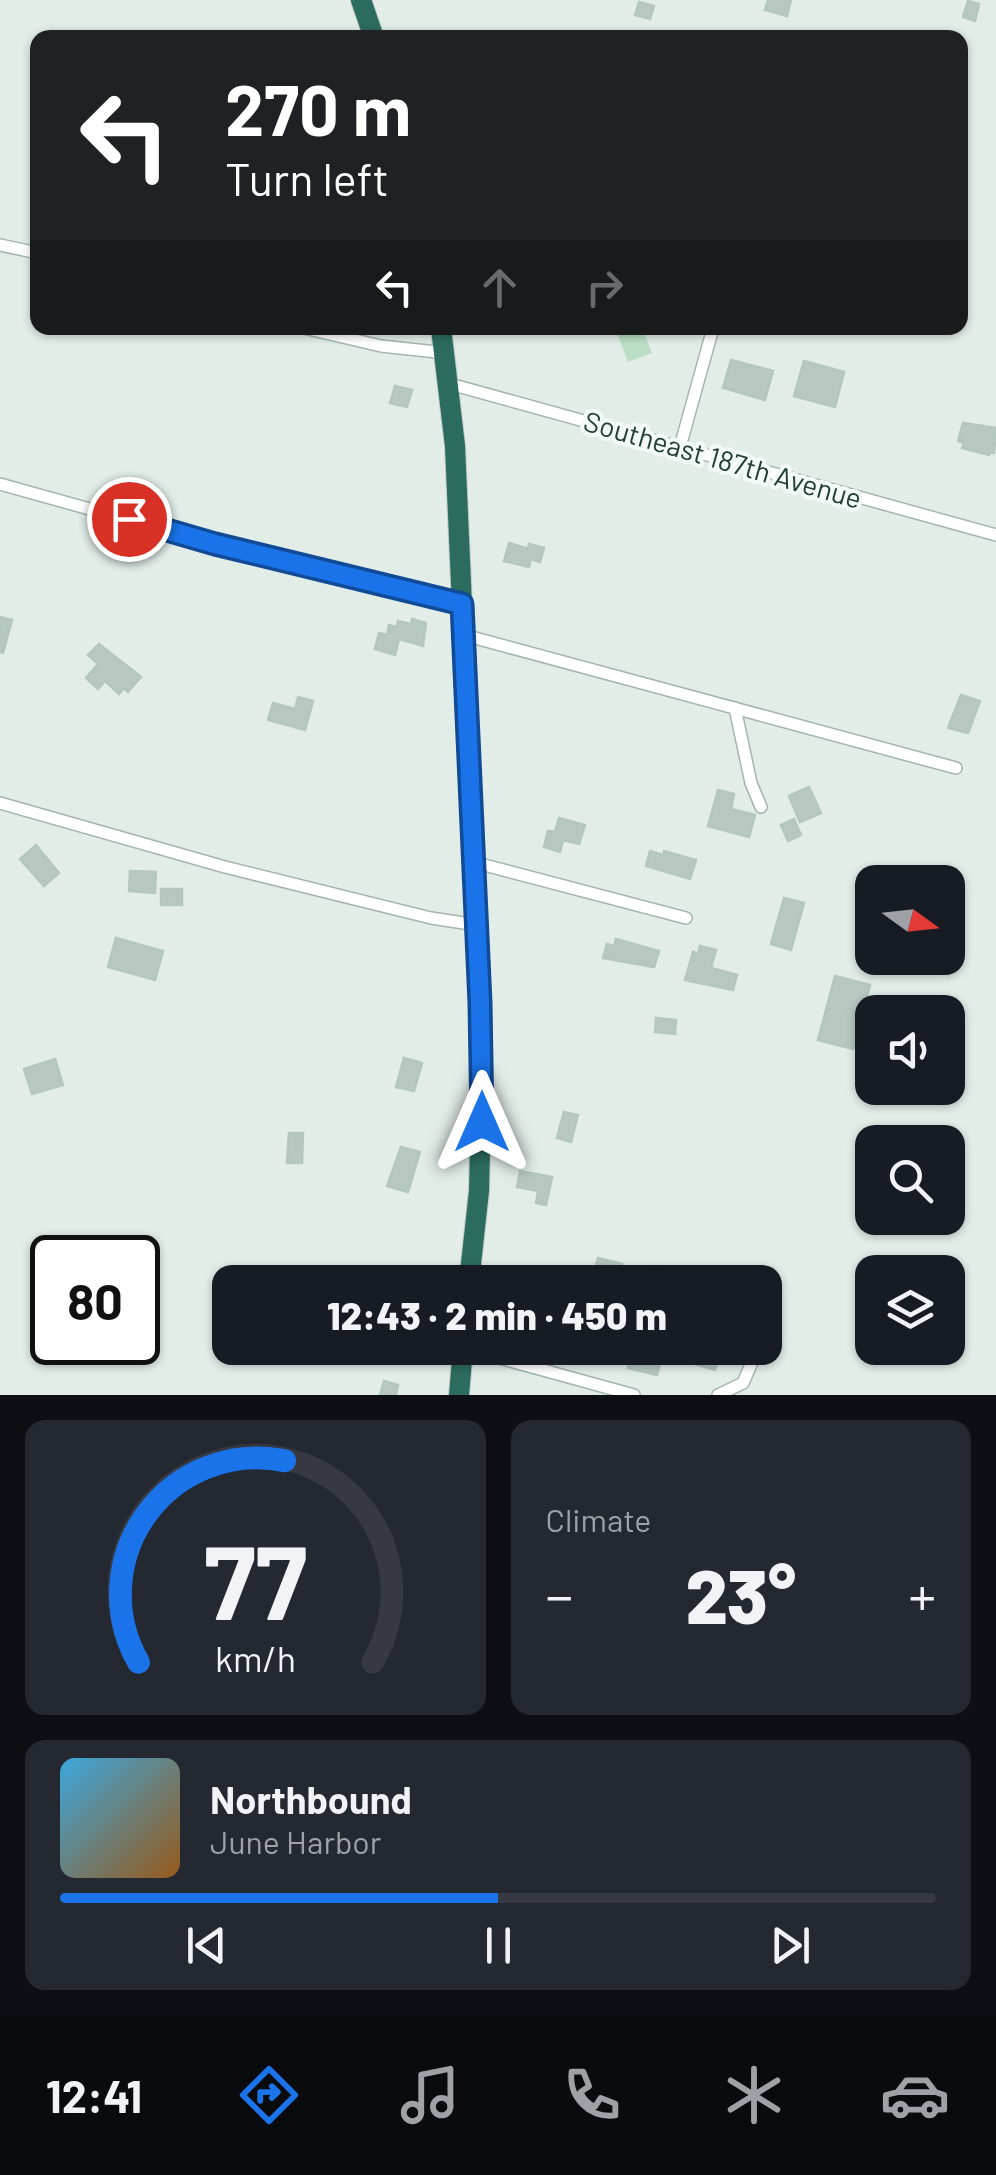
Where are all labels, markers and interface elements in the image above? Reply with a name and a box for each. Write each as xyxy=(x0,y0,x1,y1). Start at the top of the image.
text: 270 m xyxy=(225,66,411,150)
icon: left xyxy=(60,70,190,200)
text: Turn left xyxy=(225,151,389,205)
icon: left xyxy=(367,260,422,315)
icon: ahead xyxy=(472,260,527,315)
icon: right xyxy=(577,260,632,315)
street label: Southeast 187th Avenue xyxy=(580,403,866,515)
pin xyxy=(87,477,172,562)
icon: arrive xyxy=(102,492,157,547)
north arrow xyxy=(855,865,965,975)
map controls xyxy=(855,865,965,1365)
button: sound xyxy=(855,995,965,1105)
position arrow xyxy=(430,1070,534,1174)
button: search xyxy=(855,1125,965,1235)
speed limit sign: 80 xyxy=(30,1235,160,1365)
button: layers xyxy=(855,1255,965,1365)
text: 12:43 · 2 min · 450 m xyxy=(327,1292,667,1338)
text: Climate xyxy=(546,1500,651,1538)
text: 77 xyxy=(204,1516,307,1641)
text: 23° xyxy=(686,1549,796,1639)
text: − xyxy=(546,1561,573,1627)
text: + xyxy=(908,1561,936,1627)
text: km/h xyxy=(215,1636,296,1679)
text: Northbound xyxy=(210,1776,412,1822)
text: June Harbor xyxy=(210,1822,381,1860)
icon: previous xyxy=(179,1918,234,1973)
icon: pause xyxy=(471,1918,526,1973)
icon: next xyxy=(763,1918,818,1973)
icon: directions xyxy=(234,2060,304,2130)
icon: music xyxy=(395,2060,465,2130)
icon: phone xyxy=(557,2060,627,2130)
icon: climate xyxy=(719,2060,789,2130)
icon: car xyxy=(880,2060,950,2130)
text: 12:41 xyxy=(46,2068,142,2122)

